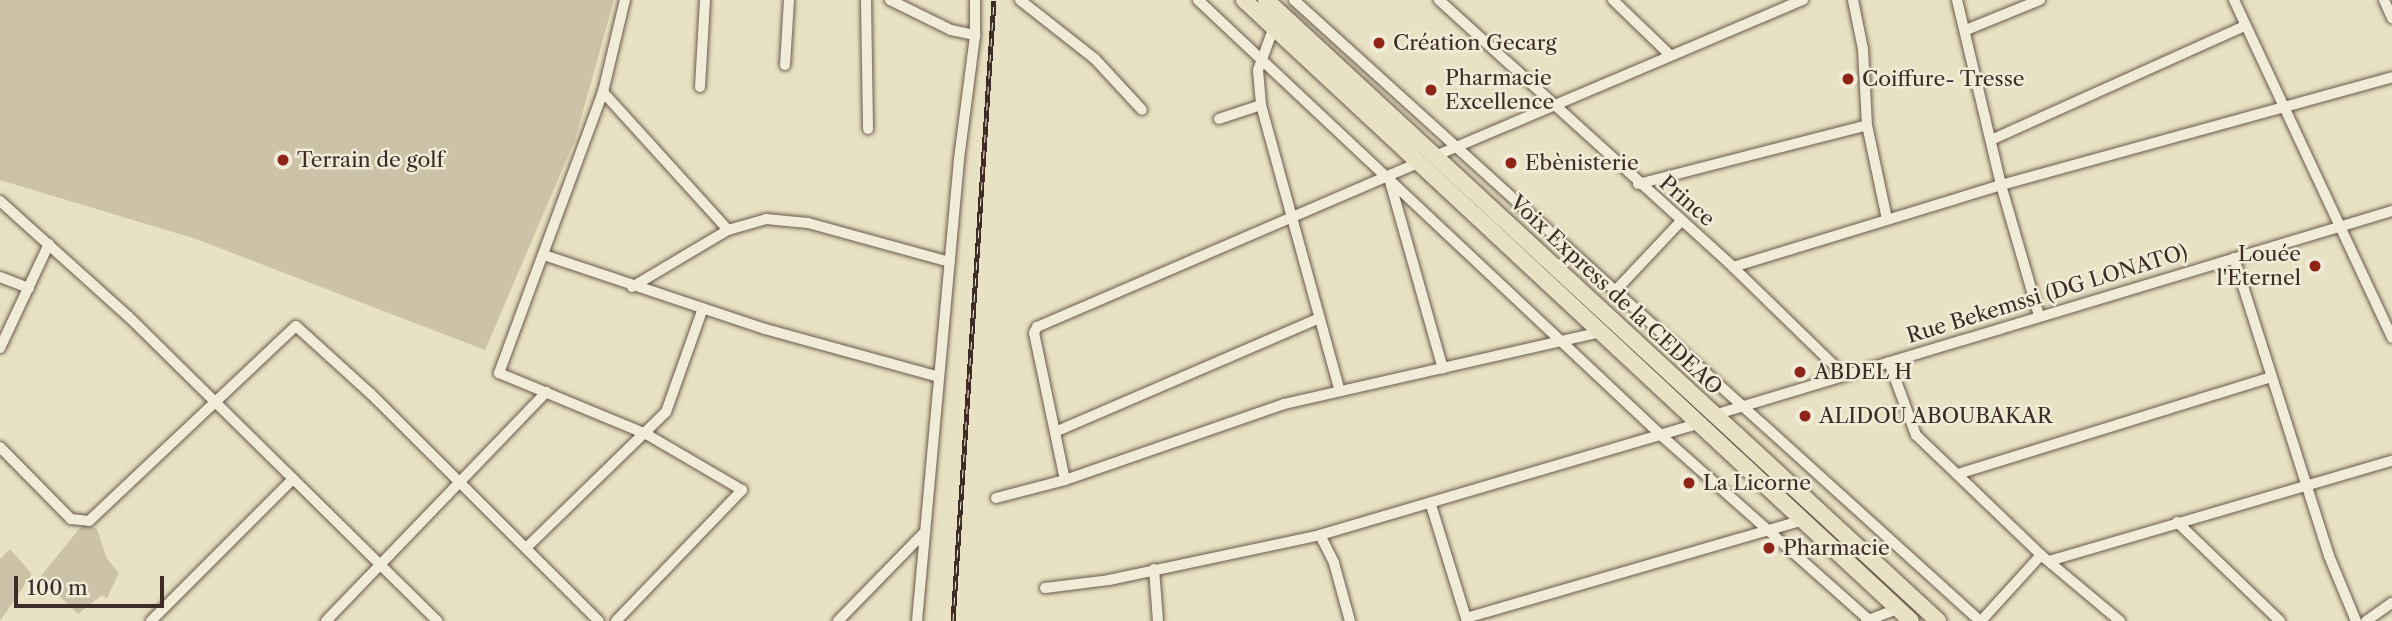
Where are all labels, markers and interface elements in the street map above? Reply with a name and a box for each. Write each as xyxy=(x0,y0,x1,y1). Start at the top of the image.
place label: Création Gecarg xyxy=(1393,30,1557,56)
marker: Création Gecarg xyxy=(1371,35,1387,51)
place label: Pharmacie Excellence xyxy=(1445,65,1554,115)
place label: Coiffure- Tresse xyxy=(1862,66,2025,92)
marker: Coiffure- Tresse xyxy=(1840,71,1856,87)
marker: Pharmacie Excellence xyxy=(1423,82,1439,98)
place label: Terrain de golf xyxy=(297,147,444,173)
place label: Ebènisterie xyxy=(1525,150,1639,176)
marker: Terrain de golf xyxy=(275,152,291,168)
marker: Ebènisterie xyxy=(1503,155,1519,171)
street label: Prince xyxy=(1654,170,1720,232)
street label: Voix Express de la CEDEAO xyxy=(1504,190,1728,400)
street label: Rue Bekemssi (DG LONATO) xyxy=(1904,239,2190,349)
place label: Louée l'Eternel xyxy=(2217,241,2301,291)
marker: Louée l'Eternel xyxy=(2307,258,2323,274)
place label: ABDEL H xyxy=(1814,359,1913,385)
marker: ABDEL H xyxy=(1792,364,1808,380)
place label: ALIDOU ABOUBAKAR xyxy=(1819,403,2053,429)
marker: ALIDOU ABOUBAKAR xyxy=(1797,408,1813,424)
place label: La Licorne xyxy=(1703,470,1811,496)
marker: La Licorne xyxy=(1681,475,1697,491)
place label: Pharmacie xyxy=(1783,535,1890,561)
marker: Pharmacie xyxy=(1761,540,1777,556)
scale bar xyxy=(18,562,168,606)
text: 100 m xyxy=(27,575,88,600)

